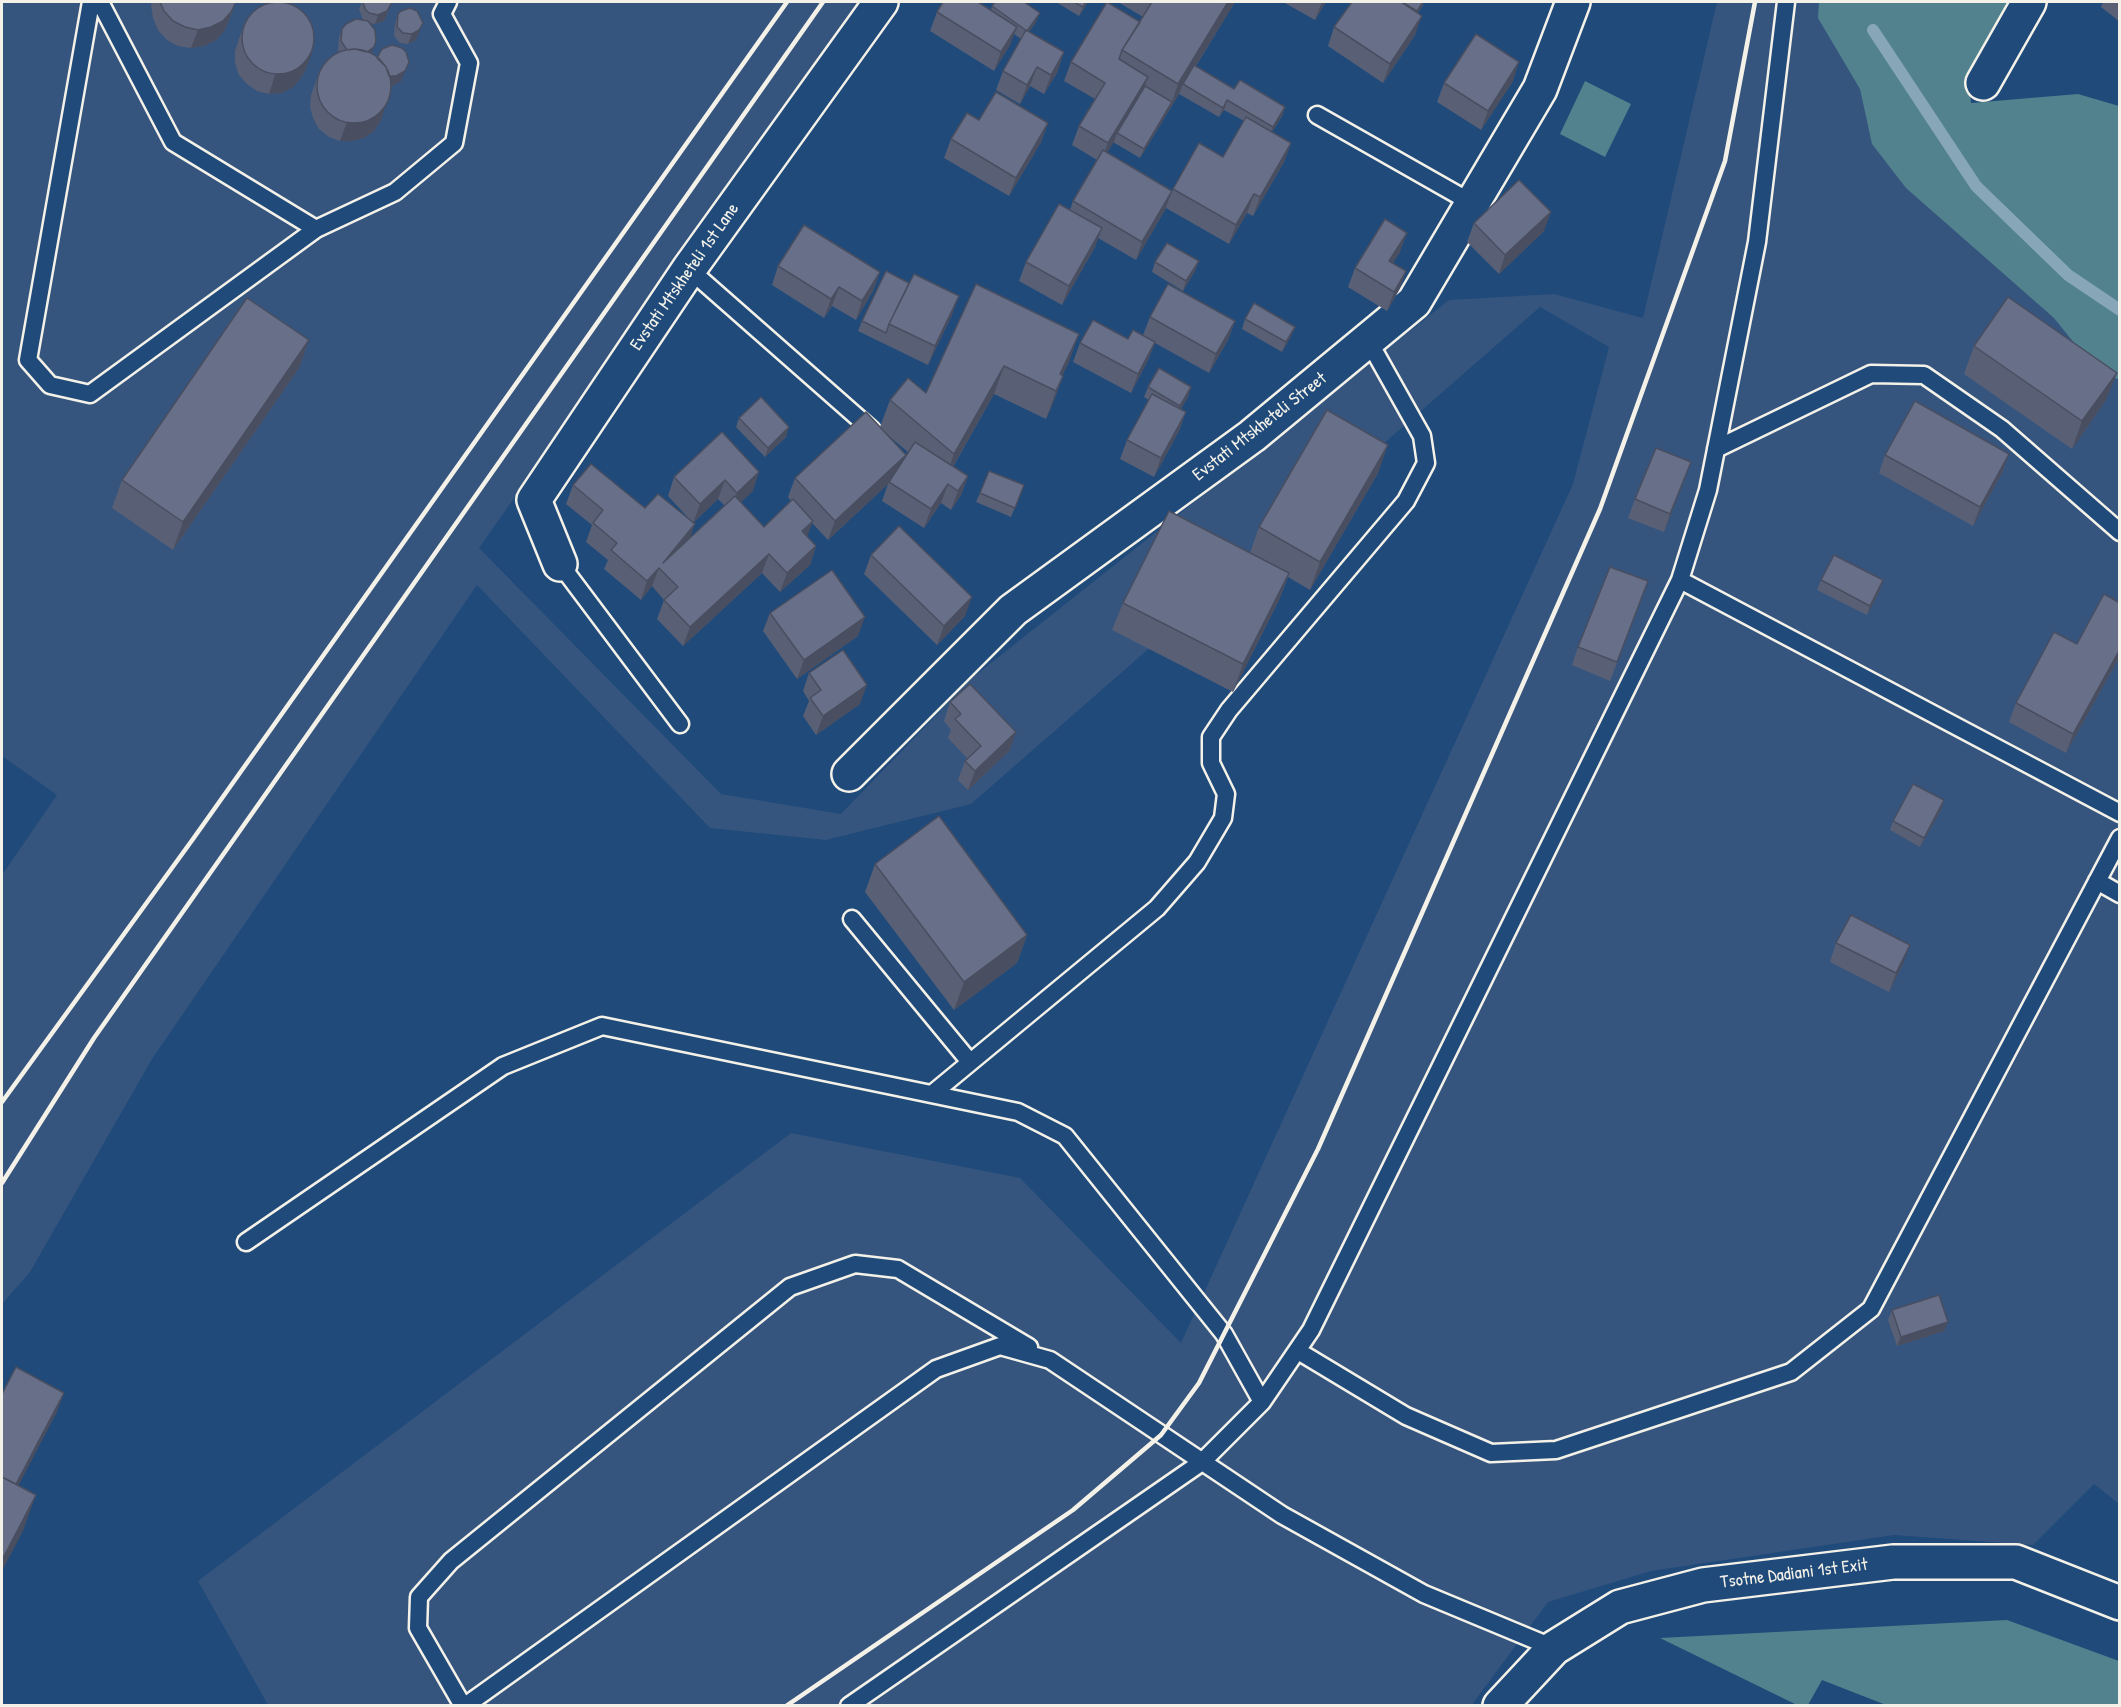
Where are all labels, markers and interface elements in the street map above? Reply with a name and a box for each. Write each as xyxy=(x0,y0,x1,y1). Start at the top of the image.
street label: Evstati Mtskheteli 1st Lane xyxy=(626,199,744,355)
street label: Evstati Mtskheteli Street xyxy=(1189,368,1331,486)
street label: Tsotne Dadiani 1st Exit xyxy=(1719,1554,1869,1594)

